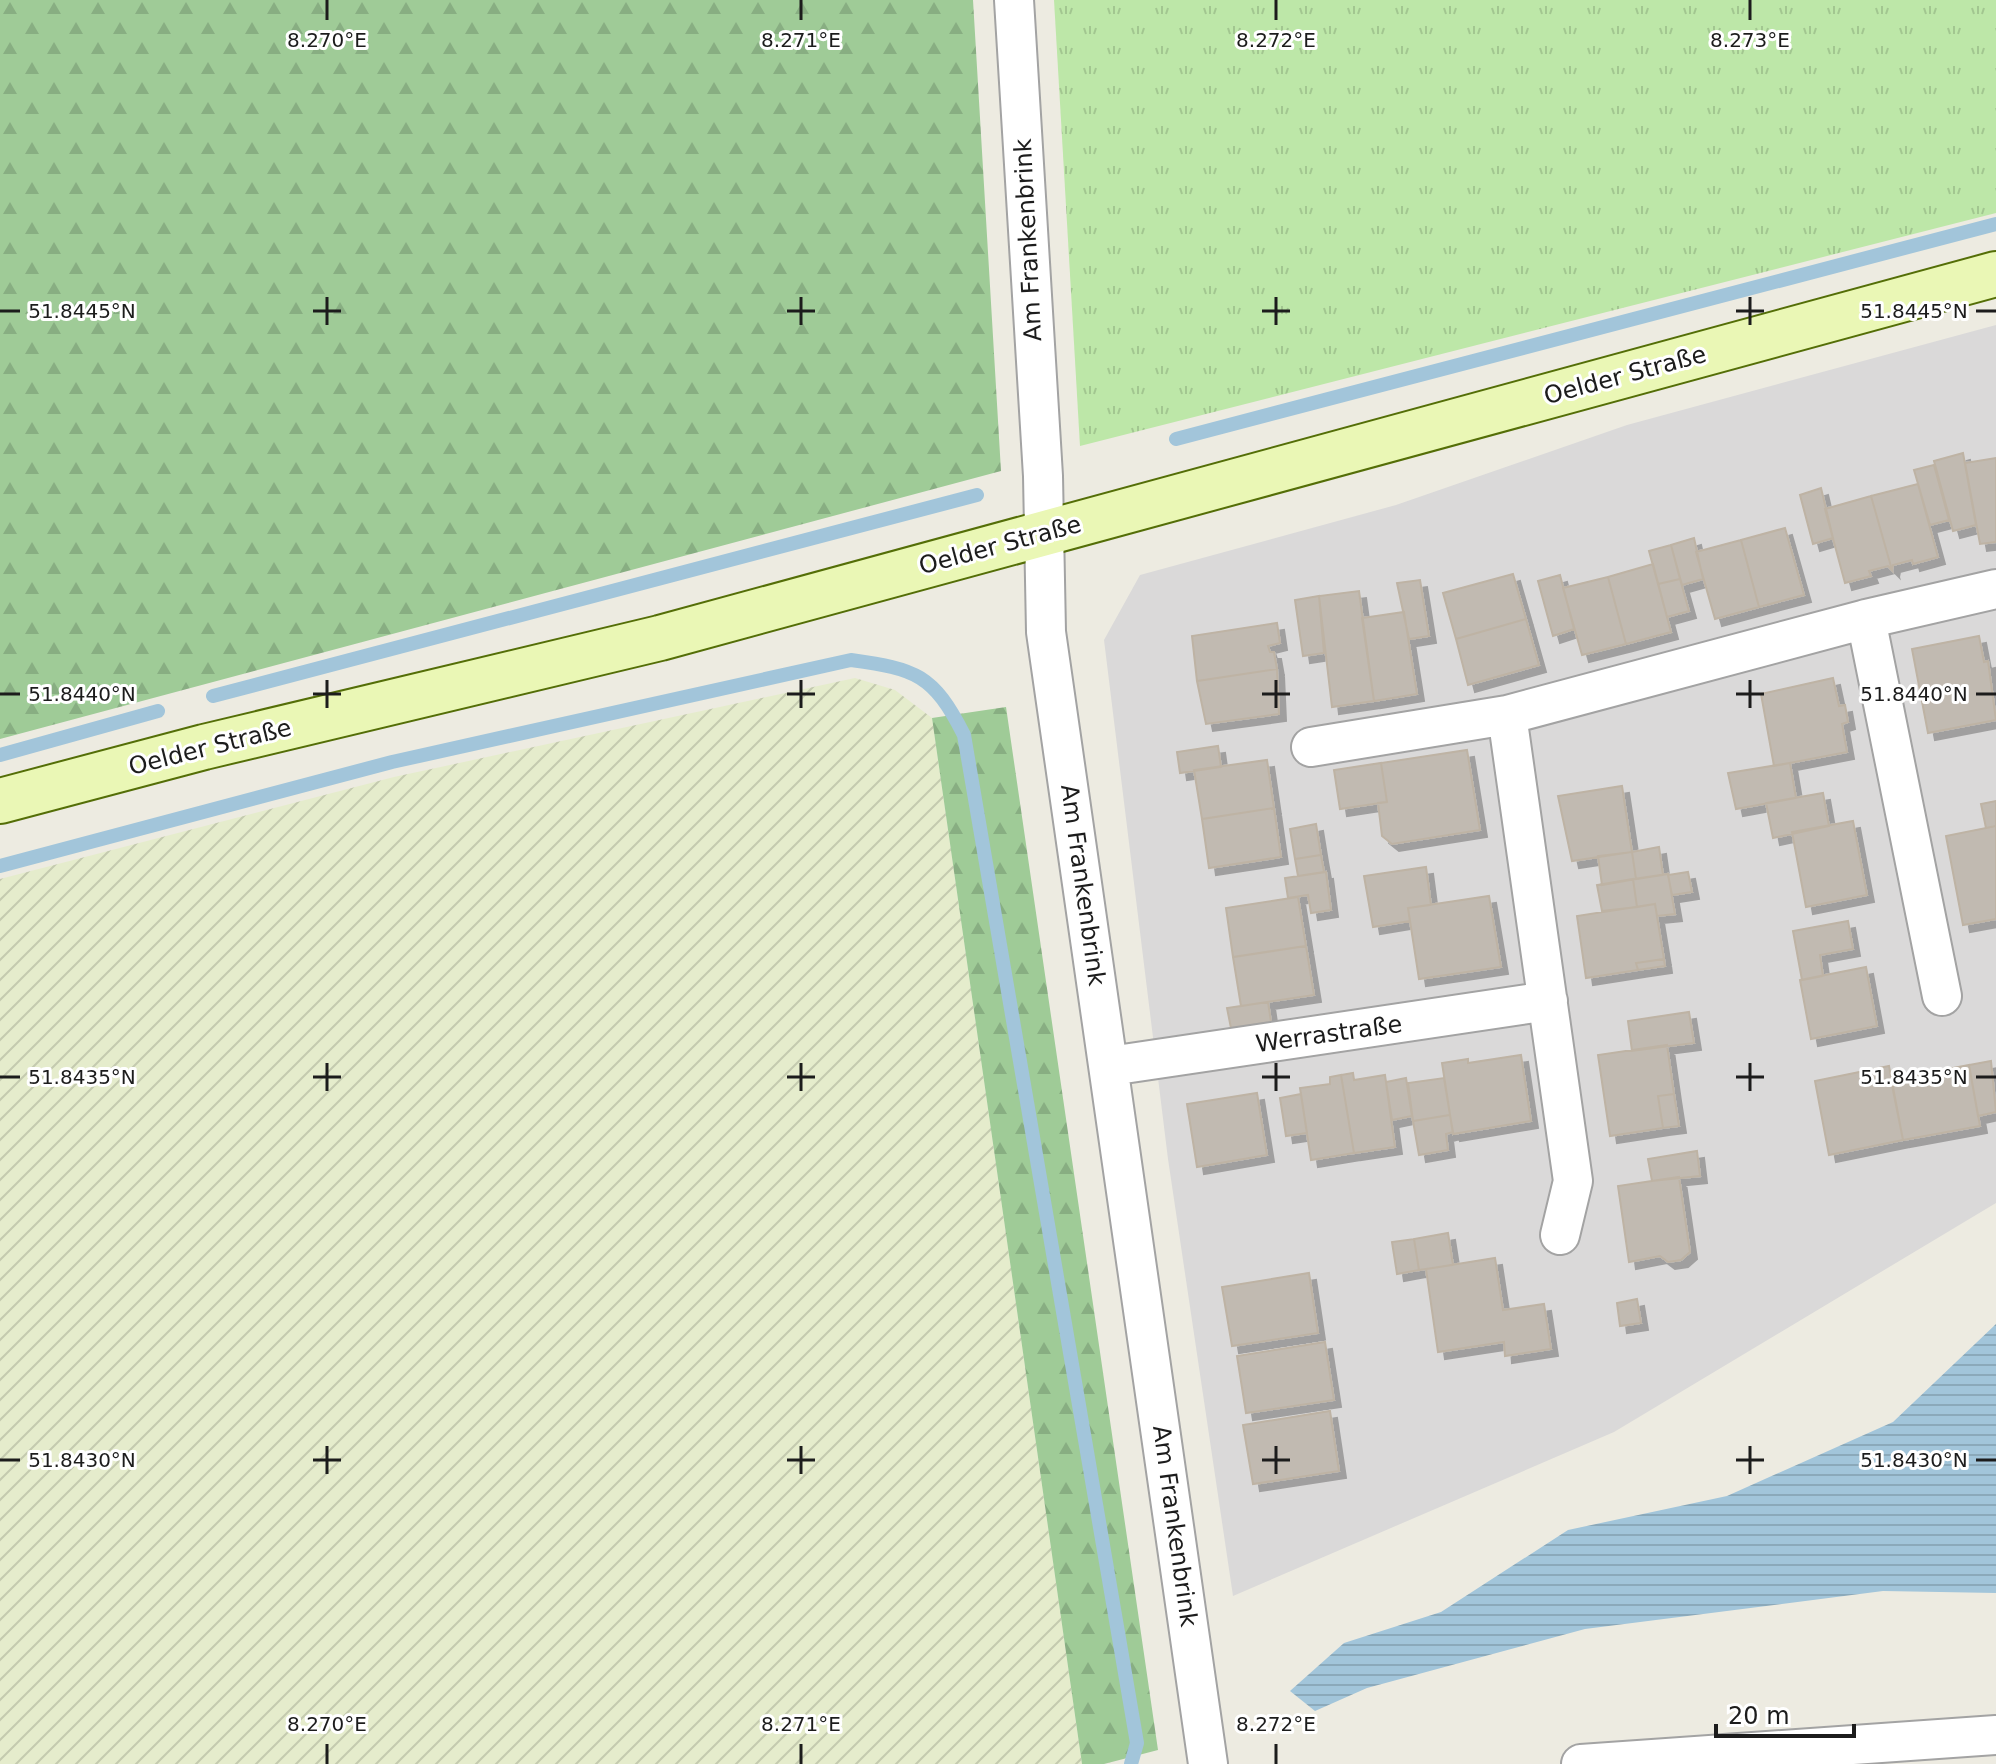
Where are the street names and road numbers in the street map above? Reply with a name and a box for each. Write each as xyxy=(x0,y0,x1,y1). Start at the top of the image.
street label: Am Frankenbrink xyxy=(1009,138,1047,342)
street label: Oelder Straße xyxy=(1541,340,1709,410)
street label: Oelder Straße xyxy=(916,510,1084,580)
street label: Oelder Straße xyxy=(126,713,294,781)
street label: Am Frankenbrink xyxy=(1055,782,1111,988)
street label: Werrastraße xyxy=(1254,1010,1404,1058)
street label: Am Frankenbrink xyxy=(1147,1423,1203,1629)

